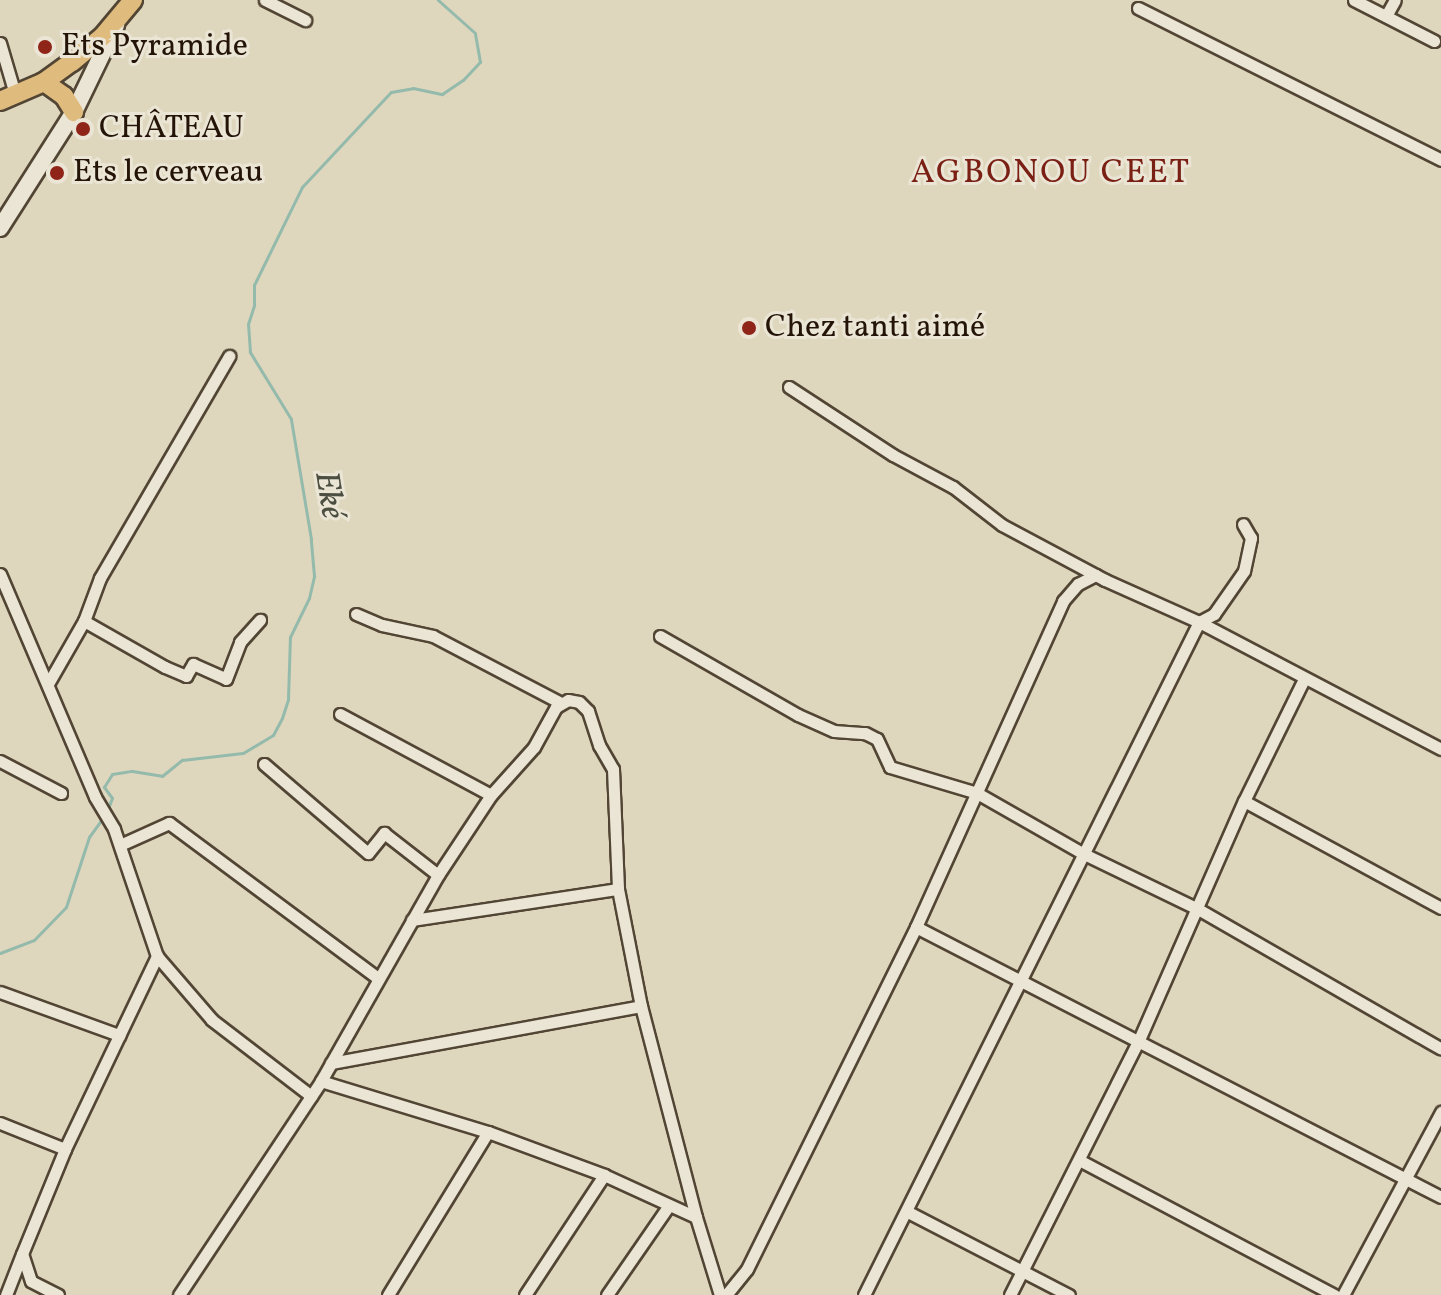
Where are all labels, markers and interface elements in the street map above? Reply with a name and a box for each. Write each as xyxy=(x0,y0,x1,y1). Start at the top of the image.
place label: Ets Pyramide xyxy=(61,28,248,66)
marker: Ets Pyramide xyxy=(36,38,54,56)
place label: CHÂTEAU xyxy=(99,110,244,148)
marker: CHÂTEAU xyxy=(74,120,92,138)
place label: Ets le cerveau xyxy=(73,154,263,192)
district label: AGBONOU CEET xyxy=(911,154,1191,194)
marker: Ets le cerveau xyxy=(48,164,66,182)
place label: Chez tanti aimé xyxy=(765,309,985,347)
marker: Chez tanti aimé xyxy=(740,319,758,337)
water label: Eké xyxy=(304,468,352,522)

